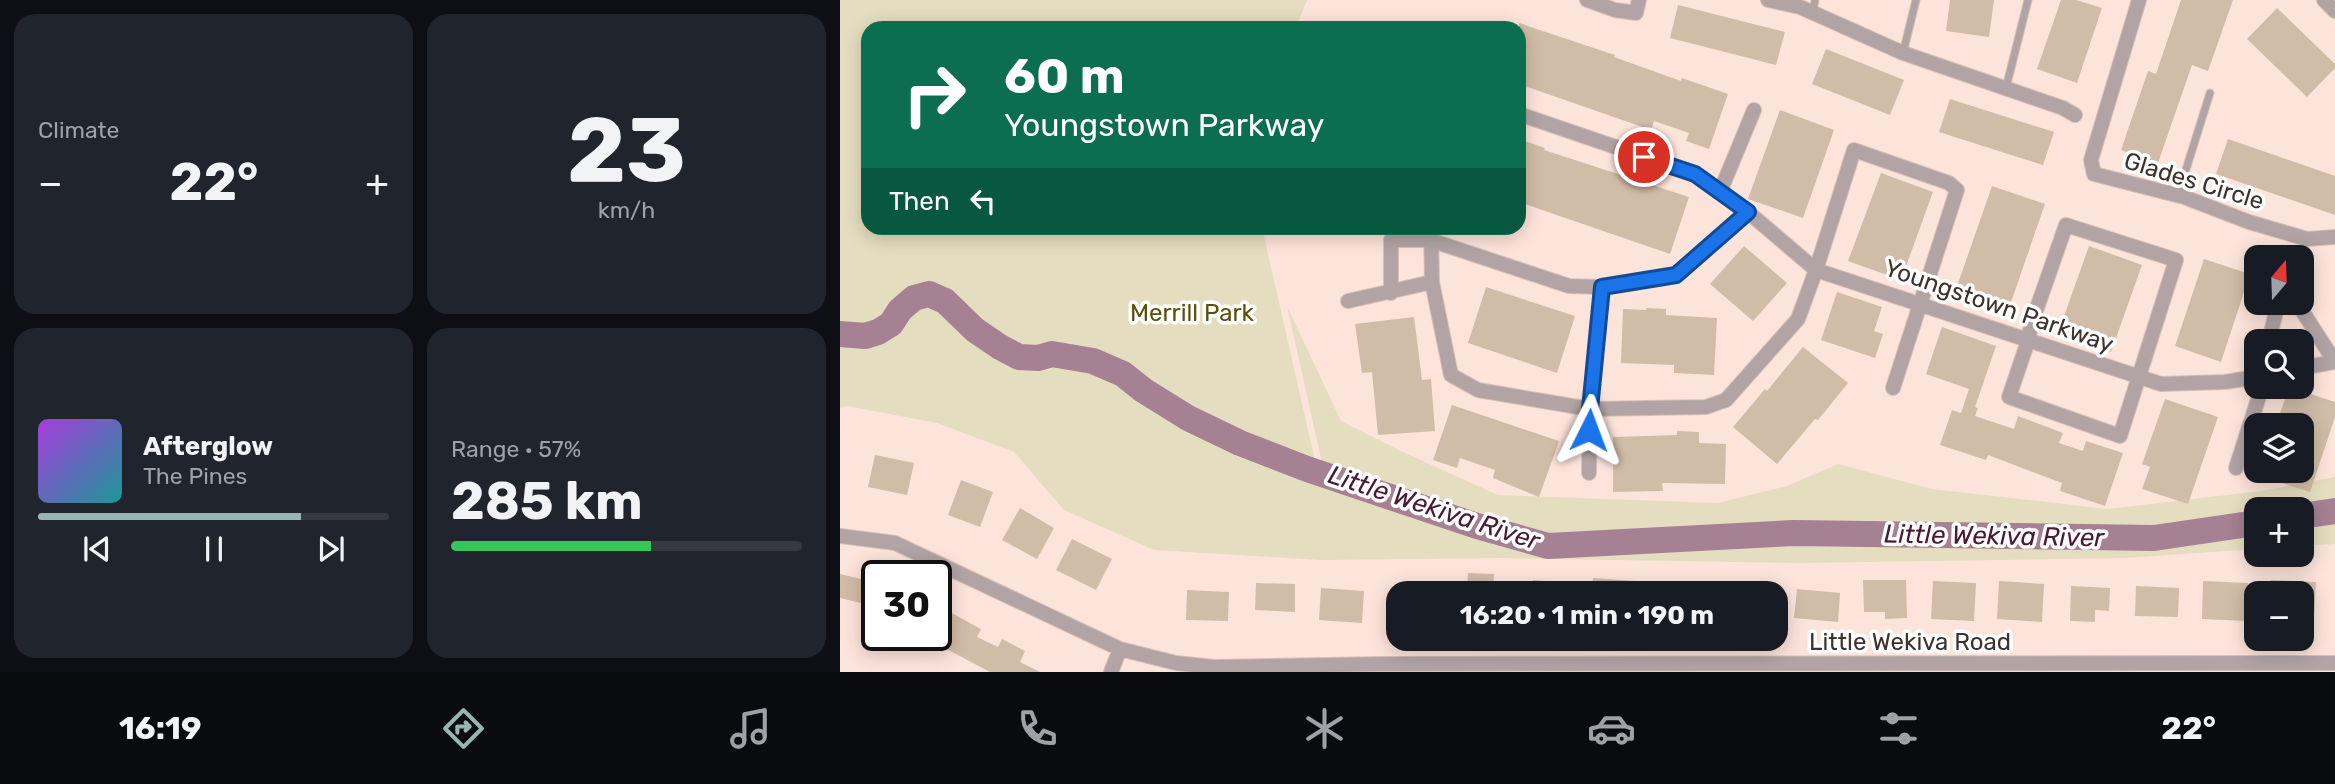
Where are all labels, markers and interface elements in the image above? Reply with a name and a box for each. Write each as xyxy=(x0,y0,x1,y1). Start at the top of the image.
text: 60 m xyxy=(1004,47,1125,105)
icon: right xyxy=(889,49,980,140)
text: 23 xyxy=(567,96,686,204)
text: Youngstown Parkway xyxy=(1004,106,1324,144)
text: Climate xyxy=(38,116,119,144)
pin xyxy=(1614,127,1674,187)
icon: arrive xyxy=(1625,138,1663,176)
street label: Glades Circle xyxy=(2121,146,2267,216)
text: 22° xyxy=(170,151,259,213)
text: − xyxy=(38,160,63,206)
text: + xyxy=(365,160,389,206)
icon: left xyxy=(964,182,1002,220)
text: Then xyxy=(889,186,950,217)
text: km/h xyxy=(598,196,655,224)
north arrow xyxy=(2244,245,2314,315)
map controls xyxy=(2244,245,2314,651)
street label: Youngstown Parkway xyxy=(1881,254,2117,358)
park label: Merrill Park xyxy=(1130,299,1255,327)
button: search xyxy=(2244,329,2314,399)
position arrow xyxy=(1552,393,1626,467)
button: layers xyxy=(2244,413,2314,483)
text: Afterglow xyxy=(143,431,273,462)
text: Range · 57% xyxy=(451,435,581,463)
water label: Little Wekiva River xyxy=(1324,459,1545,557)
text: The Pines xyxy=(143,462,247,490)
text: 285 km xyxy=(451,470,643,532)
button: + xyxy=(2244,497,2314,567)
water label: Little Wekiva River xyxy=(1884,519,2105,553)
icon: previous xyxy=(78,530,116,568)
icon: pause xyxy=(195,530,233,568)
icon: next xyxy=(312,530,350,568)
speed limit sign: 30 xyxy=(861,560,952,651)
button: − xyxy=(2244,581,2314,651)
text: 16:20 · 1 min · 190 m xyxy=(1460,600,1714,631)
street label: Little Wekiva Road xyxy=(1809,628,2011,656)
icon: directions xyxy=(439,704,488,753)
icon: music xyxy=(726,704,775,753)
icon: phone xyxy=(1013,704,1062,753)
icon: climate xyxy=(1300,704,1349,753)
icon: car xyxy=(1587,704,1636,753)
icon: filters xyxy=(1874,704,1923,753)
text: 16:19 xyxy=(119,709,201,747)
text: 22° xyxy=(2161,709,2216,747)

